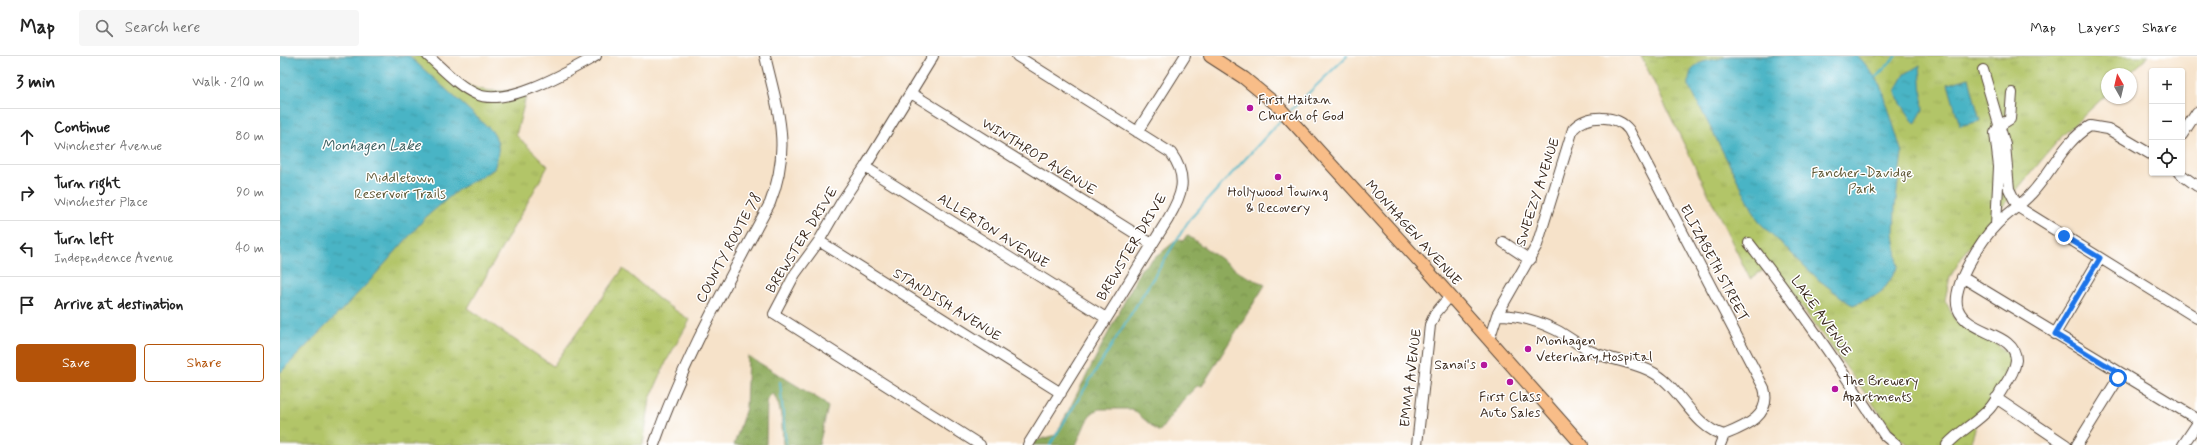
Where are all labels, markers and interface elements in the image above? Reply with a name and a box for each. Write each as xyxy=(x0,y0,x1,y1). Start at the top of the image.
search box xyxy=(79,10,359,46)
text: Map xyxy=(20,15,55,40)
icon: search xyxy=(93,17,115,39)
text: Search here xyxy=(125,18,200,38)
text: Map xyxy=(2030,19,2056,37)
text: Layers xyxy=(2078,19,2120,37)
text: Share xyxy=(2142,19,2177,37)
north arrow xyxy=(2101,68,2137,104)
map controls xyxy=(2149,68,2185,176)
button: + xyxy=(2149,68,2185,104)
text: 3 min xyxy=(16,71,55,93)
text: Walk · 210 m xyxy=(192,74,264,91)
place label: First Haitan Church of God xyxy=(1258,91,1344,125)
marker: First Haitan Church of God xyxy=(1245,103,1255,113)
button: − xyxy=(2149,104,2185,140)
street label: WINTHROP AVENUE xyxy=(978,114,1100,200)
text: Continue xyxy=(54,118,110,138)
icon: ahead xyxy=(16,126,38,148)
text: 80 m xyxy=(235,128,264,145)
water label: Monhagen Lake xyxy=(321,136,422,156)
street label: SWEEZY AVENUE xyxy=(1512,136,1564,248)
text: Winchester Avenue xyxy=(54,138,162,155)
button: locate xyxy=(2149,140,2185,176)
park label: Fancher-Davidge Park xyxy=(1811,164,1913,198)
park label: Middletown Reservoir Trails xyxy=(354,169,446,203)
marker: Hollywood Towing & Recovery xyxy=(1273,172,1283,182)
text: Turn right xyxy=(54,174,121,194)
street label: MONHAGEN AVENUE xyxy=(1361,177,1465,289)
icon: right xyxy=(16,182,38,204)
street label: BREWSTER DRIVE xyxy=(762,183,842,297)
place label: Hollywood Towing & Recovery xyxy=(1228,183,1328,217)
text: 90 m xyxy=(236,184,264,201)
street label: ALLERTON AVENUE xyxy=(934,189,1052,273)
street label: COUNTY ROUTE 78 xyxy=(692,190,766,306)
street label: BREWSTER DRIVE xyxy=(1093,190,1171,304)
text: Winchester Place xyxy=(54,194,148,211)
street label: ELIZABETH STREET xyxy=(1676,201,1752,325)
route end xyxy=(2055,227,2073,245)
text: Turn left xyxy=(54,230,114,250)
icon: left xyxy=(16,238,38,260)
text: 40 m xyxy=(235,240,264,257)
text: Independence Avenue xyxy=(54,250,174,267)
street label: STANDISH AVENUE xyxy=(889,264,1005,346)
street label: LAKE AVENUE xyxy=(1787,272,1855,360)
icon: arrive xyxy=(16,294,38,316)
text: Arrive at destination xyxy=(54,295,183,315)
street label: EMMA AVENUE xyxy=(1396,328,1426,428)
place label: Monhagen Veterinary Hospital xyxy=(1536,332,1652,366)
button: Save xyxy=(16,344,136,382)
button: Share xyxy=(144,344,264,382)
marker: Monhagen Veterinary Hospital xyxy=(1523,344,1533,354)
place label: Sanai's xyxy=(1434,356,1476,374)
marker: Sanai's xyxy=(1479,360,1489,370)
route start xyxy=(2109,369,2127,387)
place label: The Brewery Apartments xyxy=(1843,372,1918,407)
marker: First Class Auto Sales xyxy=(1505,377,1515,387)
marker: The Brewery Apartments xyxy=(1830,384,1840,394)
place label: First Class Auto Sales xyxy=(1479,388,1541,422)

